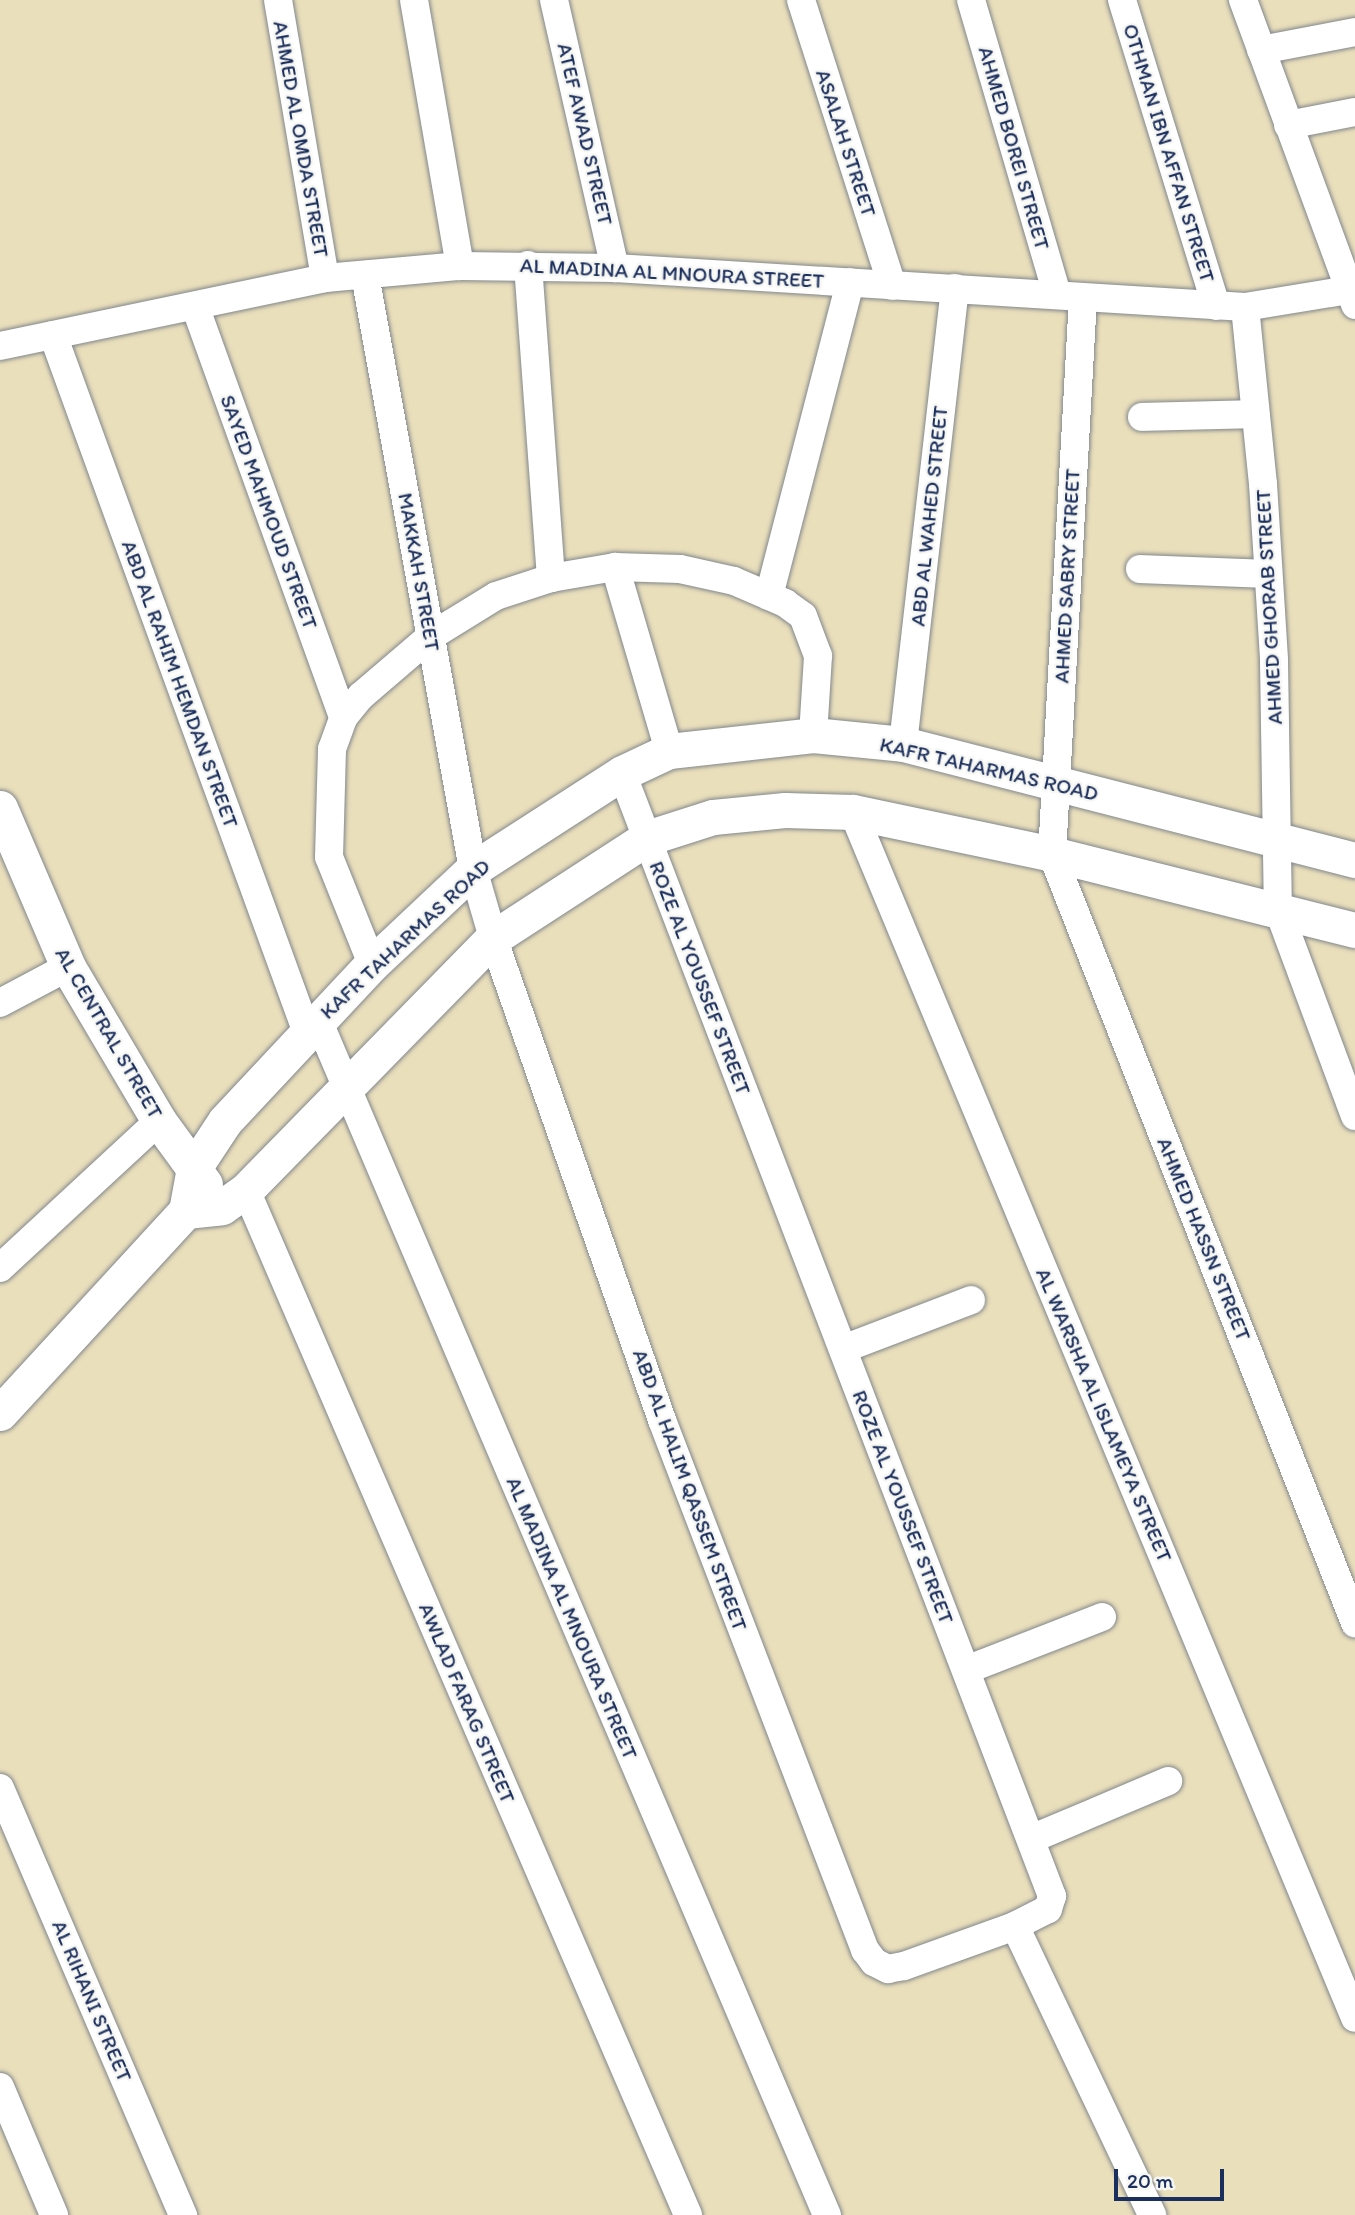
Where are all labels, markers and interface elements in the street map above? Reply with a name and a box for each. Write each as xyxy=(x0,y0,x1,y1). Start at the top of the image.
street label: AHMED AL OMDA STREET xyxy=(268,19,334,259)
street label: OTHMAN IBN AFFAN STREET xyxy=(1118,20,1220,286)
street label: ATEF AWAD STREET xyxy=(552,41,618,227)
street label: AHMED BOREI STREET xyxy=(973,42,1055,254)
street label: ASALAH STREET xyxy=(810,66,882,220)
street label: AL MADINA AL MNOURA STREET xyxy=(521,253,823,293)
street label: SAYED MAHMOUD STREET xyxy=(215,391,323,633)
street label: ABD AL WAHED STREET xyxy=(905,405,953,627)
street label: AHMED SABRY STREET xyxy=(1049,468,1085,684)
street label: AHMED GHORAB STREET xyxy=(1250,489,1288,725)
street label: MAKKAH STREET xyxy=(393,491,445,653)
street label: ABD AL RAHIM HEMDAN STREET xyxy=(117,538,243,830)
street label: KAFR TAHARMAS ROAD xyxy=(878,732,1100,806)
street label: KAFR TAHARMAS ROAD xyxy=(315,854,495,1024)
street label: ROZE AL YOUSSEF STREET xyxy=(644,857,756,1099)
street label: AL CENTRAL STREET xyxy=(50,943,168,1123)
street label: AHMED HASSN STREET xyxy=(1152,1133,1256,1345)
street label: AL WARSHA AL ISLAMEYA STREET xyxy=(1030,1263,1178,1567)
street label: ABD AL HALIM QASSEM STREET xyxy=(628,1347,752,1633)
street label: ROZE AL YOUSSEF STREET xyxy=(847,1386,959,1628)
street label: AL MADINA AL MNOURA STREET xyxy=(502,1474,642,1762)
street label: AWLAD FARAG STREET xyxy=(413,1599,521,1807)
street label: AL RIHANI STREET xyxy=(46,1915,138,2087)
scale bar xyxy=(1117,2156,1227,2200)
text: 20 m xyxy=(1127,2168,1173,2193)

